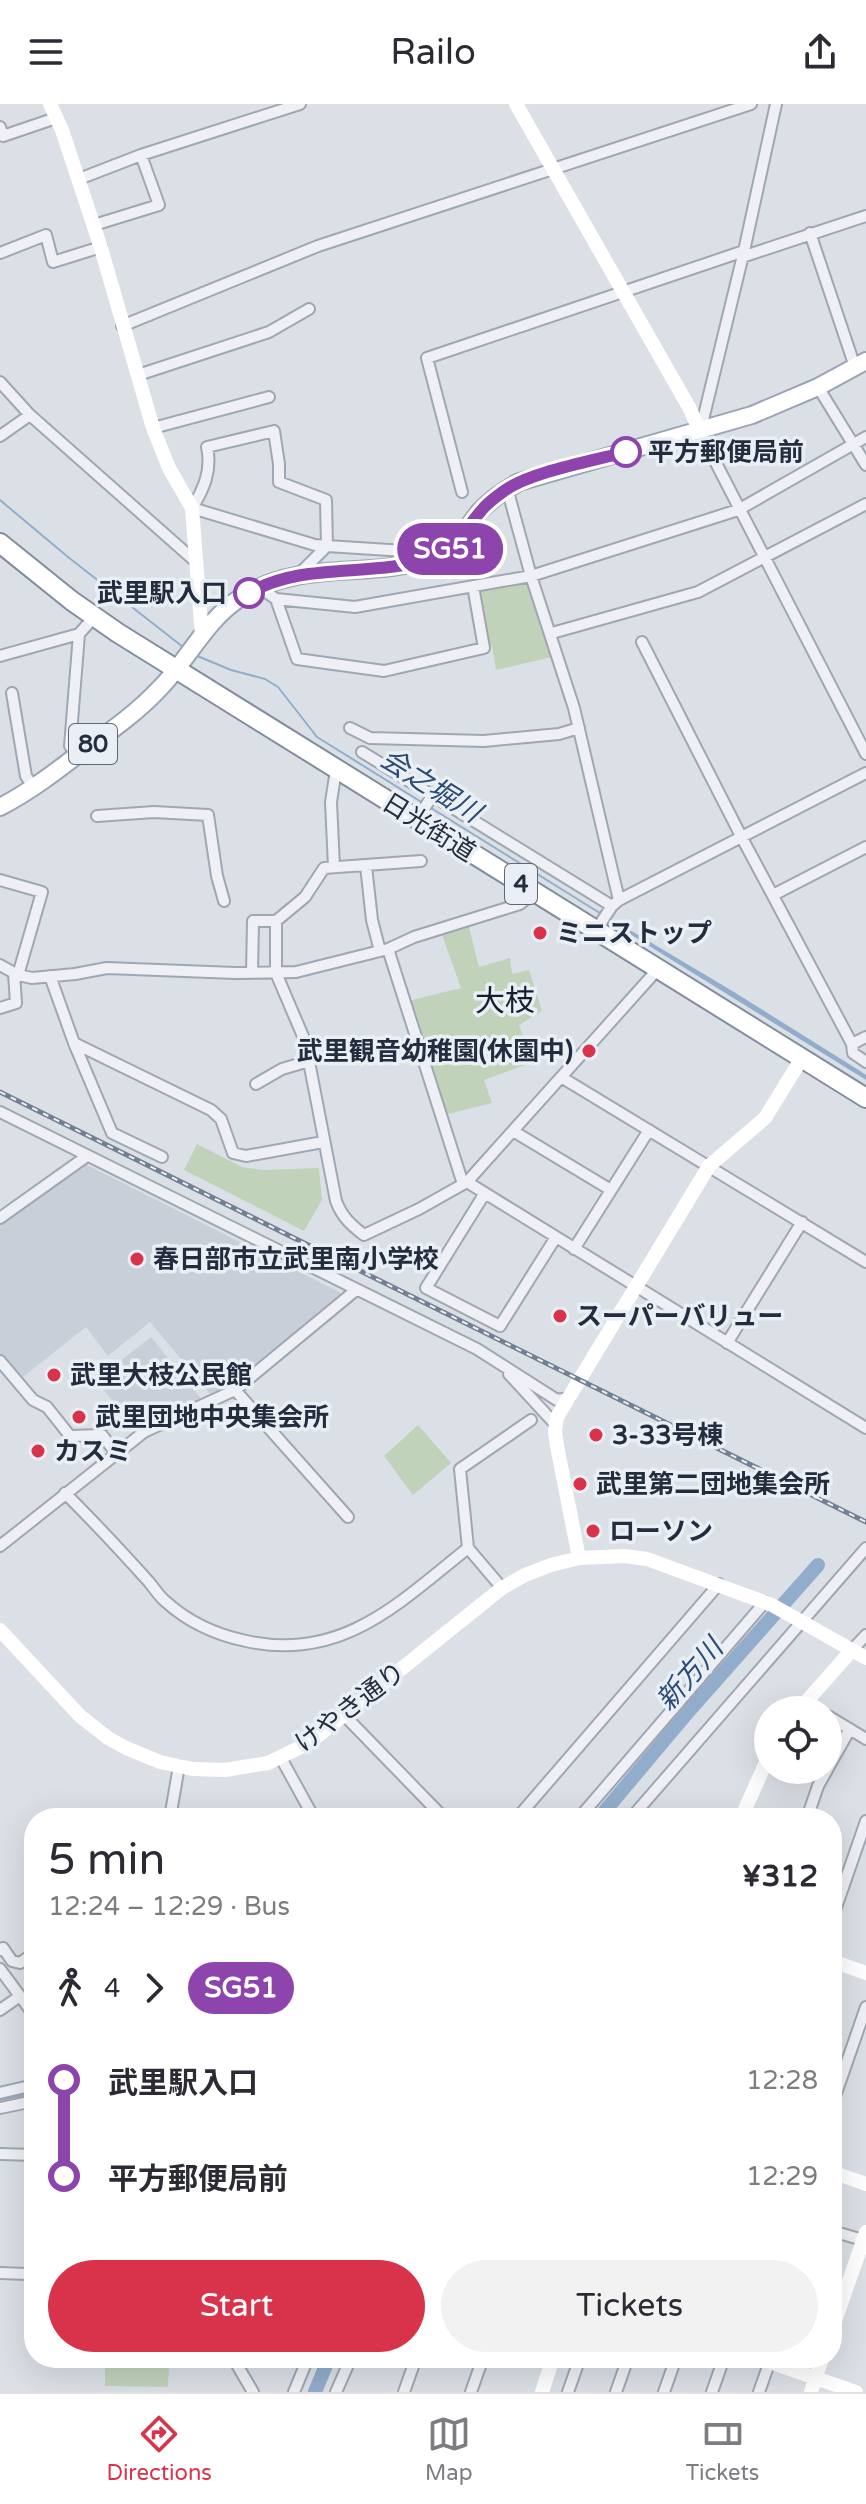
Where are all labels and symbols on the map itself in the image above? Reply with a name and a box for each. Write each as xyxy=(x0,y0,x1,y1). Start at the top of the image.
marker: 平方郵便局前 xyxy=(611,437,641,467)
place label: 平方郵便局前 xyxy=(648,437,804,468)
line badge: SG51 xyxy=(394,523,506,575)
place label: 武里駅入口 xyxy=(97,578,227,609)
marker: 武里駅入口 xyxy=(234,578,264,608)
road number: 80 xyxy=(69,724,117,764)
water label: 会之堀川 xyxy=(374,742,490,832)
street label: 日光街道 xyxy=(376,787,481,868)
road number: 4 xyxy=(505,864,537,904)
place label: ミニストップ xyxy=(556,918,712,949)
marker: ミニストップ xyxy=(531,924,549,942)
district label: 大枝 xyxy=(475,983,535,1020)
place label: 武里観音幼稚園(休園中) xyxy=(297,1036,573,1067)
marker: 武里観音幼稚園(休園中) xyxy=(580,1042,598,1060)
place label: 春日部市立武里南小学校 xyxy=(153,1244,439,1275)
marker: 春日部市立武里南小学校 xyxy=(128,1250,146,1268)
place label: スーパーバリュー xyxy=(576,1301,783,1332)
marker: スーパーバリュー xyxy=(551,1307,569,1325)
place label: 武里大枝公民館 xyxy=(70,1360,252,1391)
marker: 武里大枝公民館 xyxy=(45,1366,63,1384)
place label: 武里団地中央集会所 xyxy=(95,1402,329,1433)
marker: 武里団地中央集会所 xyxy=(70,1408,88,1426)
place label: 3-33号棟 xyxy=(612,1420,724,1451)
marker: 3-33号棟 xyxy=(587,1426,605,1444)
place label: カスミ xyxy=(54,1436,132,1467)
marker: カスミ xyxy=(29,1442,47,1460)
place label: 武里第二団地集会所 xyxy=(596,1469,830,1500)
marker: 武里第二団地集会所 xyxy=(571,1475,589,1493)
place label: ローソン xyxy=(609,1516,713,1547)
marker: ローソン xyxy=(584,1522,602,1540)
water label: 新方川 xyxy=(649,1630,732,1718)
street label: けやき通り xyxy=(289,1656,412,1759)

